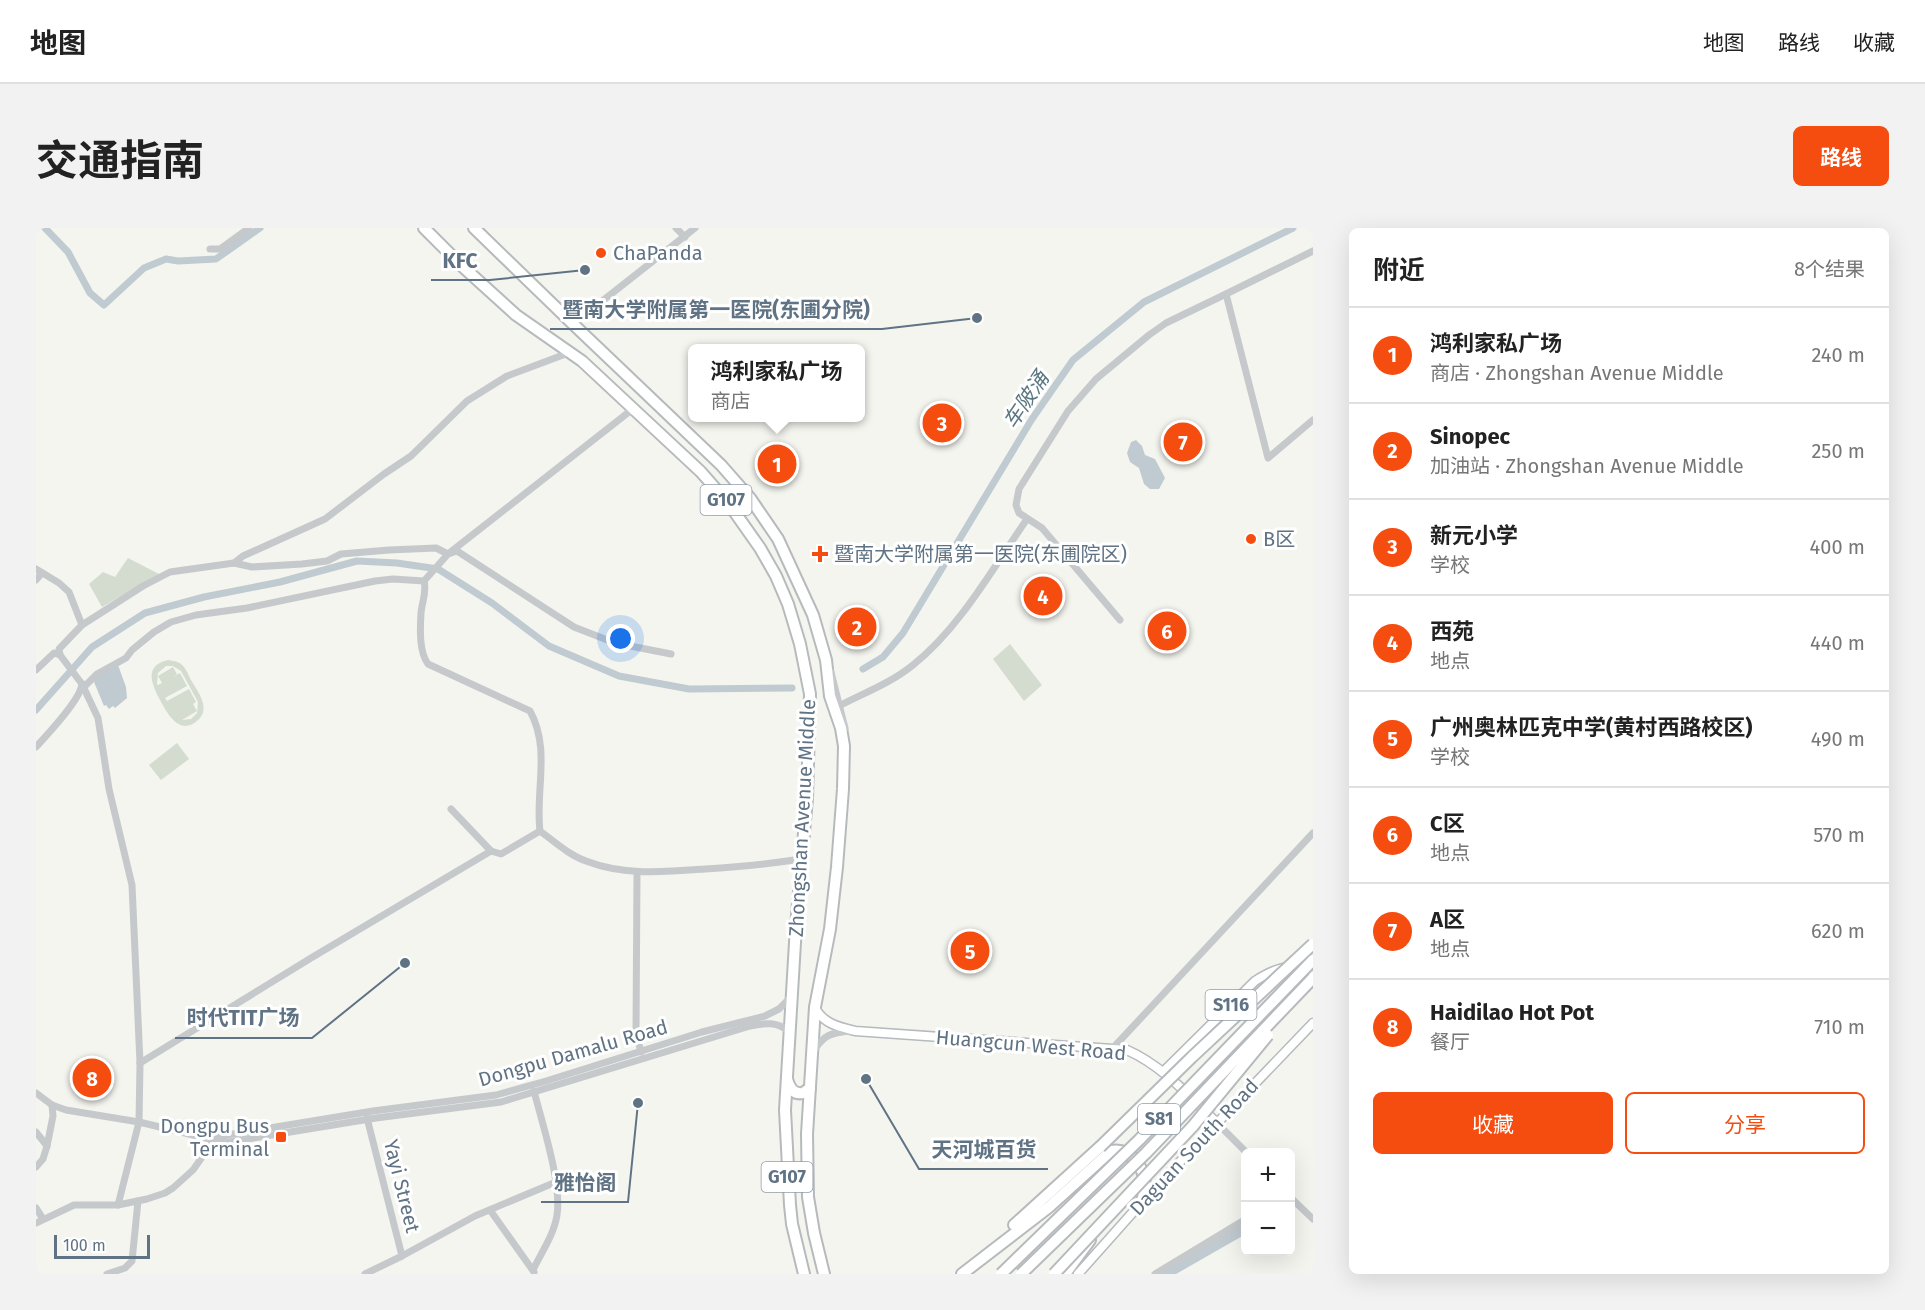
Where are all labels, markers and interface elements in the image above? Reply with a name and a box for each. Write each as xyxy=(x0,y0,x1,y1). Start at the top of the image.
text: 地图 xyxy=(30,27,86,60)
text: 地图 xyxy=(1703,30,1745,56)
text: 路线 xyxy=(1778,30,1820,56)
text: 收藏 xyxy=(1853,30,1895,56)
button: 路线 xyxy=(1793,126,1889,186)
text: 交通指南 xyxy=(36,136,204,186)
callout: KFC xyxy=(431,241,490,280)
place label: ChaPanda xyxy=(613,241,703,265)
marker: ChaPanda xyxy=(594,246,608,260)
text: KFC xyxy=(442,248,478,274)
text: 附近 xyxy=(1373,255,1425,286)
text: 8个结果 xyxy=(1794,257,1865,281)
callout: 暨南大学附属第一医院(东圃分院) xyxy=(550,290,882,329)
text: 暨南大学附属第一医院(东圃分院) xyxy=(562,297,870,323)
text: 鸿利家私广场 xyxy=(1430,330,1562,357)
text: 1 xyxy=(1388,343,1397,367)
text: 240 m xyxy=(1811,343,1865,367)
popup xyxy=(688,344,865,422)
text: 鸿利家私广场 xyxy=(710,358,843,385)
text: 商店 · Zhongshan Avenue Middle xyxy=(1430,361,1724,385)
water label: 车陂涌 xyxy=(998,365,1056,433)
text: 商店 xyxy=(710,389,750,413)
pin: 3 xyxy=(922,400,962,446)
pin: 7 xyxy=(1164,420,1202,464)
text: Sinopec xyxy=(1430,423,1510,450)
text: 2 xyxy=(1387,439,1398,463)
text: 250 m xyxy=(1811,439,1865,463)
pin: 1 xyxy=(758,442,796,486)
text: 加油站 · Zhongshan Avenue Middle xyxy=(1430,454,1744,478)
road number: G107 xyxy=(700,485,752,515)
text: 新元小学 xyxy=(1430,522,1518,549)
place label: B区 xyxy=(1263,527,1295,551)
marker: B区 xyxy=(1244,532,1258,546)
text: 3 xyxy=(1387,535,1398,559)
text: 400 m xyxy=(1810,535,1865,559)
place label: 暨南大学附属第一医院(东圃院区) xyxy=(834,542,1127,566)
marker: 暨南大学附属第一医院(东圃院区) xyxy=(811,545,829,563)
text: 学校 xyxy=(1430,553,1470,577)
pin: 4 xyxy=(1024,574,1062,619)
pin: 2 xyxy=(838,604,876,650)
pin: 6 xyxy=(1148,608,1186,654)
text: 西苑 xyxy=(1430,618,1474,645)
your location xyxy=(606,624,635,653)
text: 4 xyxy=(1387,631,1398,655)
text: 440 m xyxy=(1810,631,1865,655)
text: 地点 xyxy=(1430,649,1470,673)
street label: Zhongshan Avenue Middle xyxy=(784,698,820,938)
text: 广州奥林匹克中学(黄村西路校区) xyxy=(1430,714,1752,741)
text: 5 xyxy=(1387,727,1398,751)
text: 490 m xyxy=(1811,727,1865,751)
text: 学校 xyxy=(1430,745,1470,769)
text: C区 xyxy=(1430,810,1465,837)
text: 6 xyxy=(1387,823,1398,847)
text: 570 m xyxy=(1813,823,1865,847)
text: 地点 xyxy=(1430,841,1470,865)
text: A区 xyxy=(1430,906,1465,933)
text: 7 xyxy=(1388,919,1397,943)
text: 620 m xyxy=(1811,919,1865,943)
pin: 5 xyxy=(950,928,990,974)
text: 地点 xyxy=(1430,937,1470,961)
road number: S116 xyxy=(1206,990,1256,1020)
callout: 时代TIT广场 xyxy=(175,999,312,1038)
text: Haidilao Hot Pot xyxy=(1430,999,1594,1026)
text: 时代TIT广场 xyxy=(187,1005,299,1031)
street label: Dongpu Damalu Road xyxy=(476,1014,670,1092)
text: 8 xyxy=(1387,1015,1398,1039)
text: 710 m xyxy=(1814,1015,1865,1039)
street label: Huangcun West Road xyxy=(935,1025,1127,1065)
text: 餐厅 xyxy=(1430,1030,1470,1054)
pin: 8 xyxy=(72,1056,112,1100)
street label: Daguan South Road xyxy=(1125,1074,1263,1220)
button: 收藏 xyxy=(1373,1092,1613,1154)
button: 分享 xyxy=(1625,1092,1865,1154)
road number: S81 xyxy=(1138,1104,1180,1134)
place label: Dongpu Bus Terminal xyxy=(160,1114,269,1161)
marker: Dongpu Bus Terminal xyxy=(274,1130,288,1144)
callout: 天河城百货 xyxy=(919,1130,1048,1169)
street label: Yayi Street xyxy=(379,1137,425,1236)
text: 天河城百货 xyxy=(932,1137,1037,1163)
map controls xyxy=(1241,1148,1295,1256)
button: + xyxy=(1241,1148,1295,1202)
road number: G107 xyxy=(762,1162,813,1192)
callout: 雅怡阁 xyxy=(541,1163,628,1202)
text: 雅怡阁 xyxy=(554,1170,617,1196)
button: − xyxy=(1241,1202,1295,1256)
scale bar xyxy=(54,1232,150,1260)
text: 100 m xyxy=(63,1236,106,1255)

